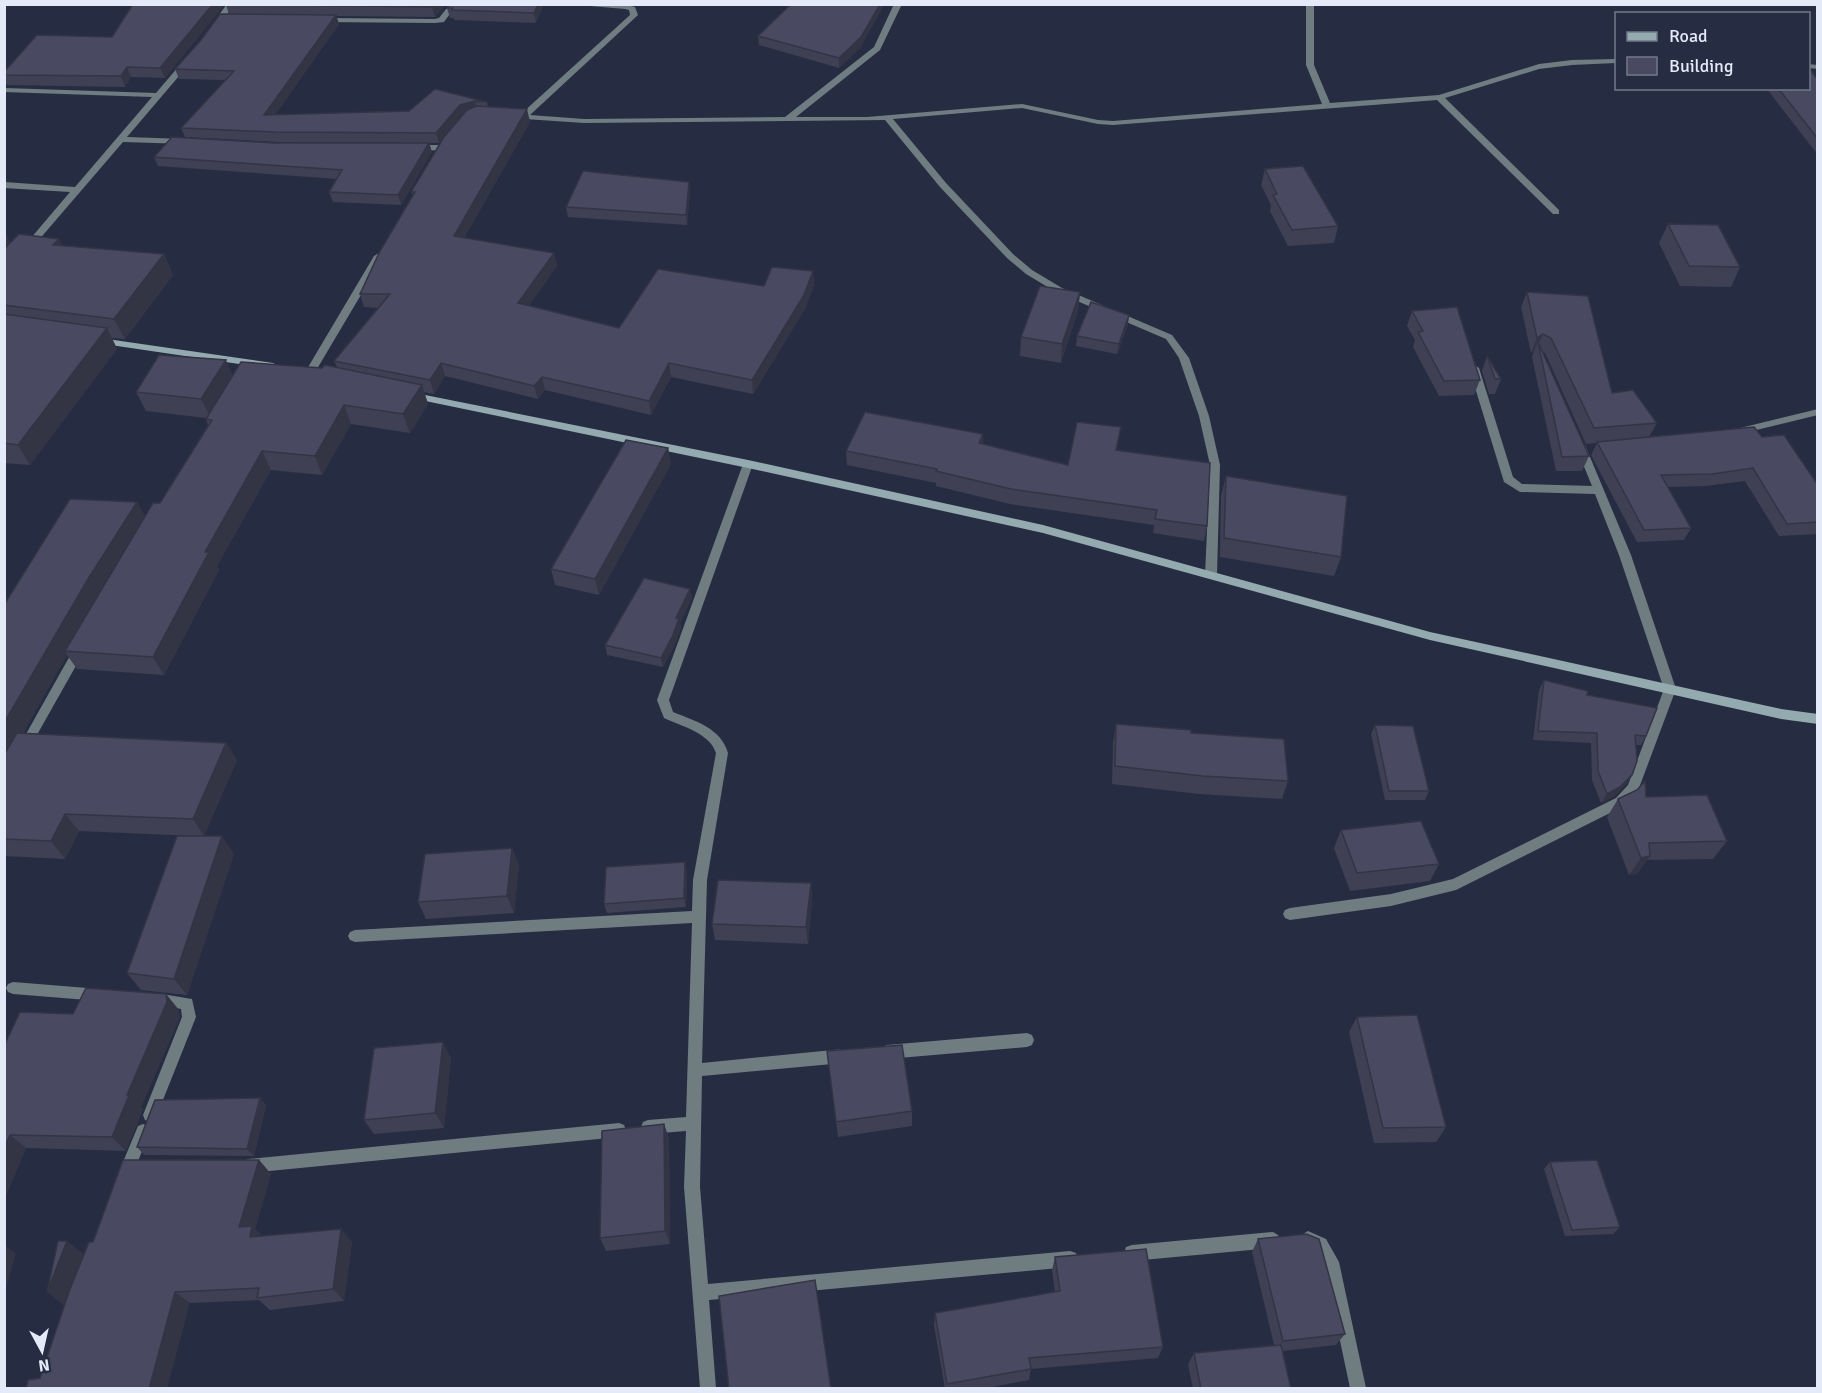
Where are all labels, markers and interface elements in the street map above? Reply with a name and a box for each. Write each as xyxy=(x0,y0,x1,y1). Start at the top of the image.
legend xyxy=(1615,12,1810,90)
text: Road xyxy=(1669,25,1708,47)
text: Building xyxy=(1669,55,1733,77)
north arrow xyxy=(12,1321,72,1381)
text: N xyxy=(37,1354,51,1376)

